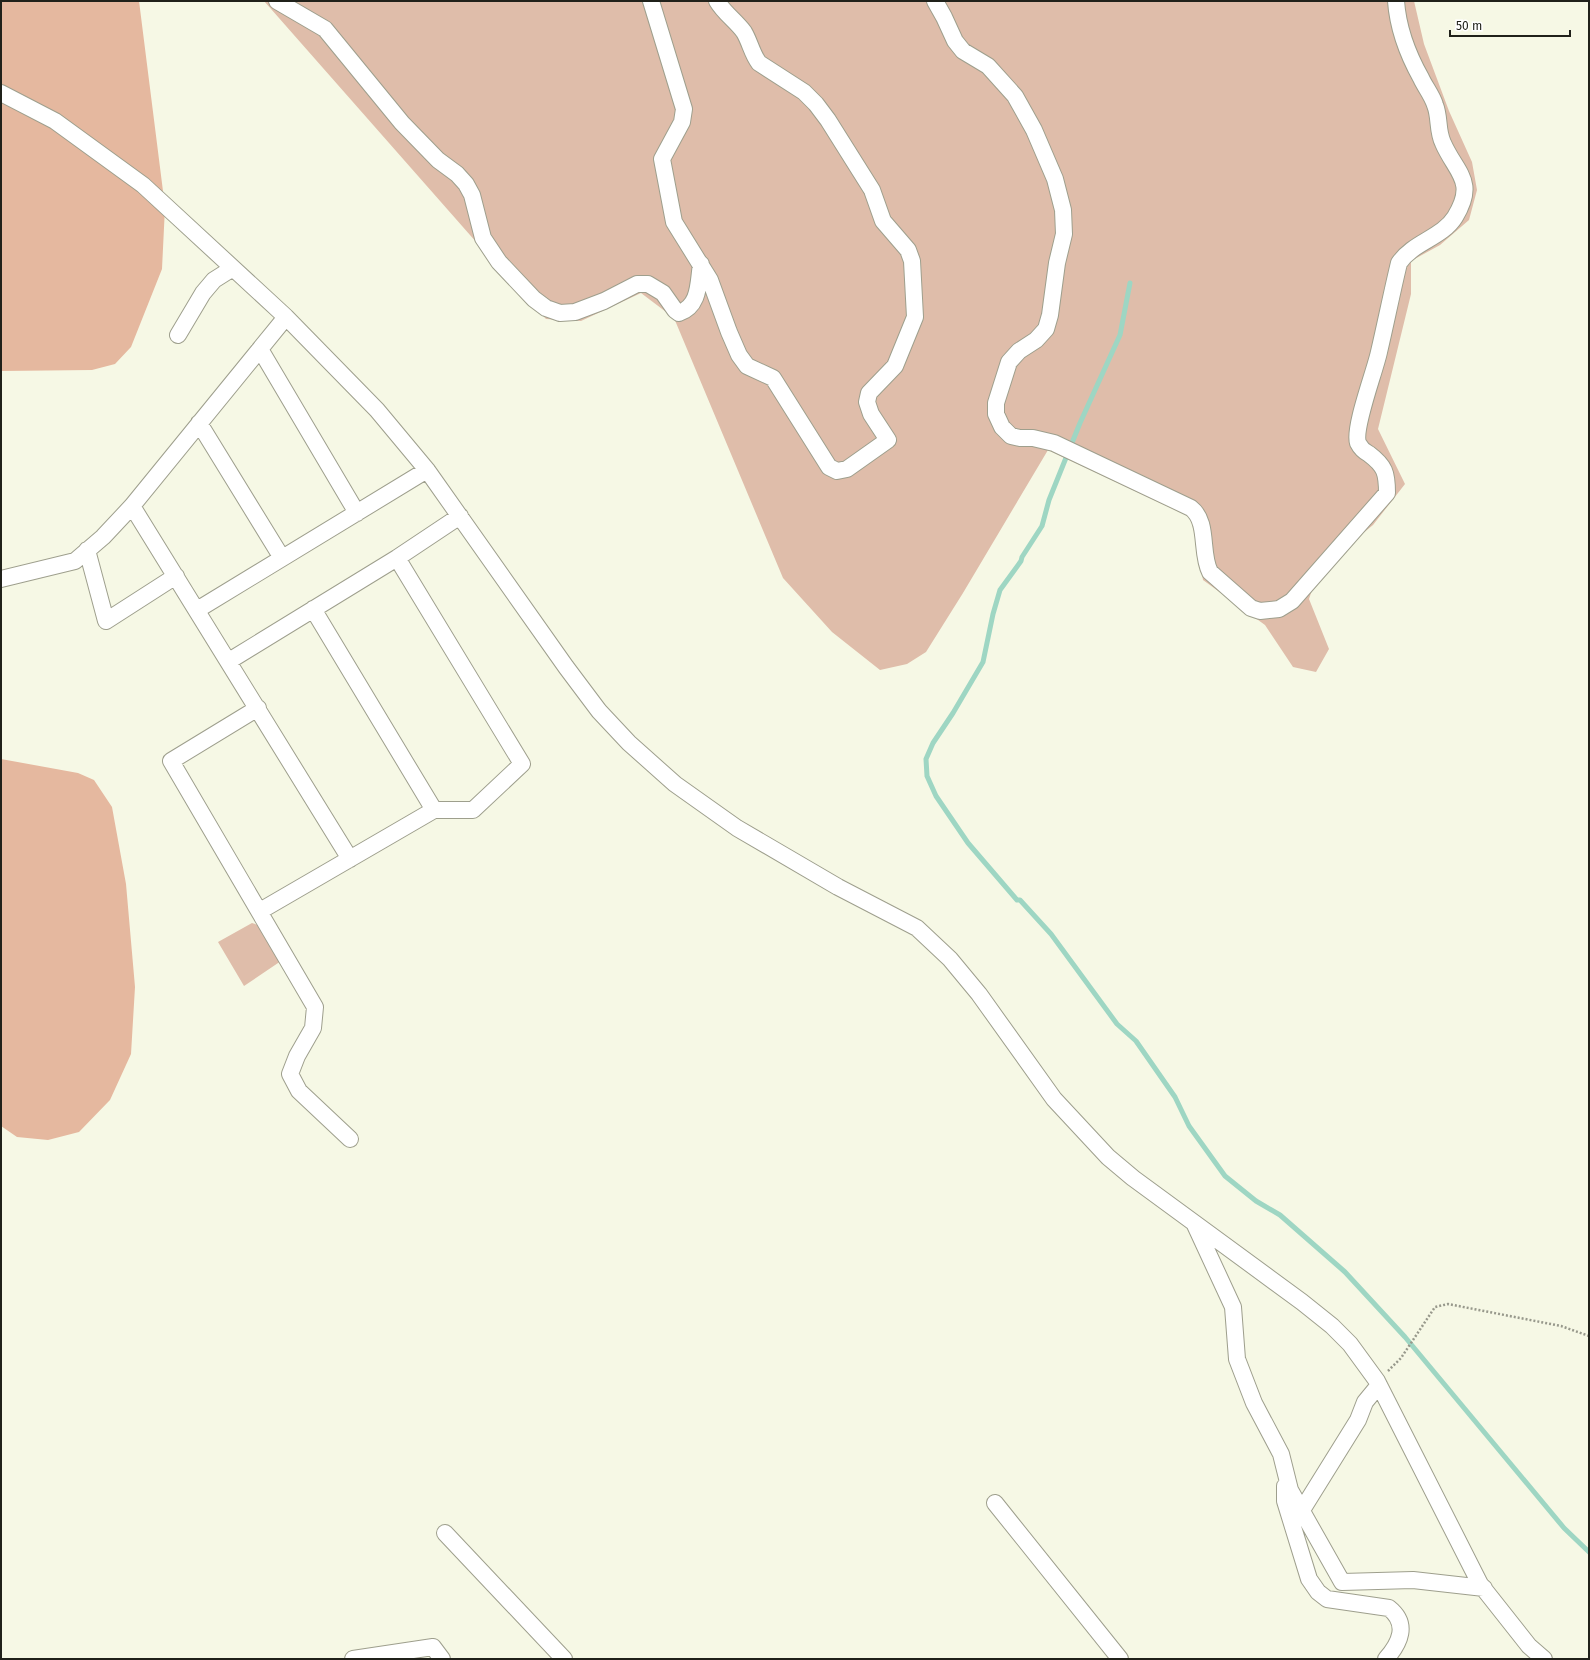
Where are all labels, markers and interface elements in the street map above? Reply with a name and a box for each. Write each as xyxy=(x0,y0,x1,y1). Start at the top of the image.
scale bar xyxy=(1450,12,1570,38)
text: 50 m xyxy=(1456,19,1482,33)

